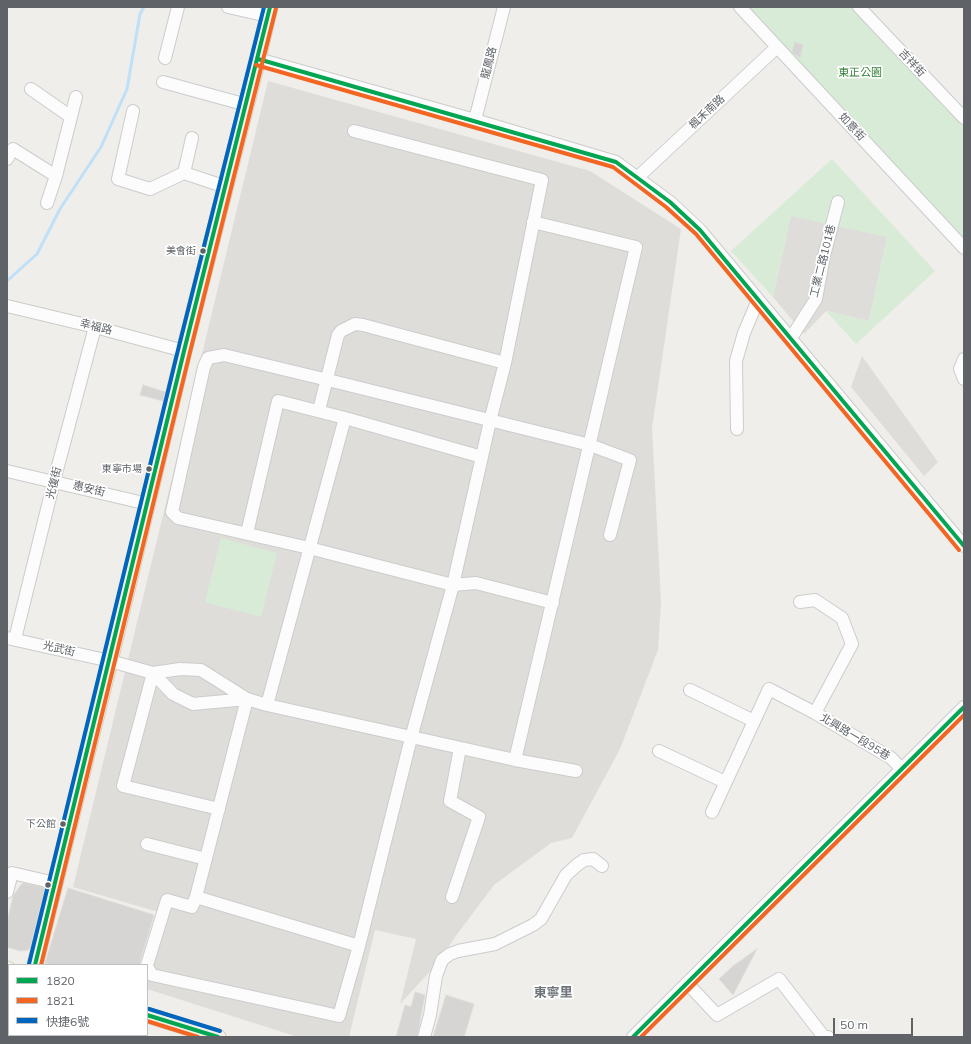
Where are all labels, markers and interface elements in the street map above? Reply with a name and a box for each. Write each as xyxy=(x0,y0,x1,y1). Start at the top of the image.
street label: 龍鳳路 xyxy=(479,45,499,81)
street label: 吉祥街 xyxy=(896,46,928,80)
park label: 東正公園 xyxy=(838,66,882,80)
street label: 楓禾南路 xyxy=(686,92,728,132)
street label: 如意街 xyxy=(836,110,868,144)
street label: 工業二路101巷 xyxy=(808,223,838,299)
place label: 美會街 xyxy=(166,245,196,257)
marker: 美會街 xyxy=(198,246,208,256)
street label: 幸福路 xyxy=(78,317,114,337)
place label: 東寧市場 xyxy=(102,463,142,475)
marker: 東寧市場 xyxy=(144,464,154,474)
street label: 光復街 xyxy=(44,465,64,501)
street label: 惠安街 xyxy=(71,479,107,499)
street label: 光武街 xyxy=(41,639,77,659)
street label: 北興路一段95巷 xyxy=(818,711,892,763)
place label: 下公館 xyxy=(26,818,56,830)
marker: 下公館 xyxy=(58,819,68,829)
unlabelled marker xyxy=(43,880,53,890)
legend xyxy=(8,964,148,1036)
text: 1820 xyxy=(46,973,75,988)
district label: 東寧里 xyxy=(534,985,572,1001)
text: 1821 xyxy=(46,993,75,1008)
scale bar xyxy=(835,1010,915,1036)
text: 快捷6號 xyxy=(46,1014,89,1029)
text: 50 m xyxy=(840,1017,868,1032)

